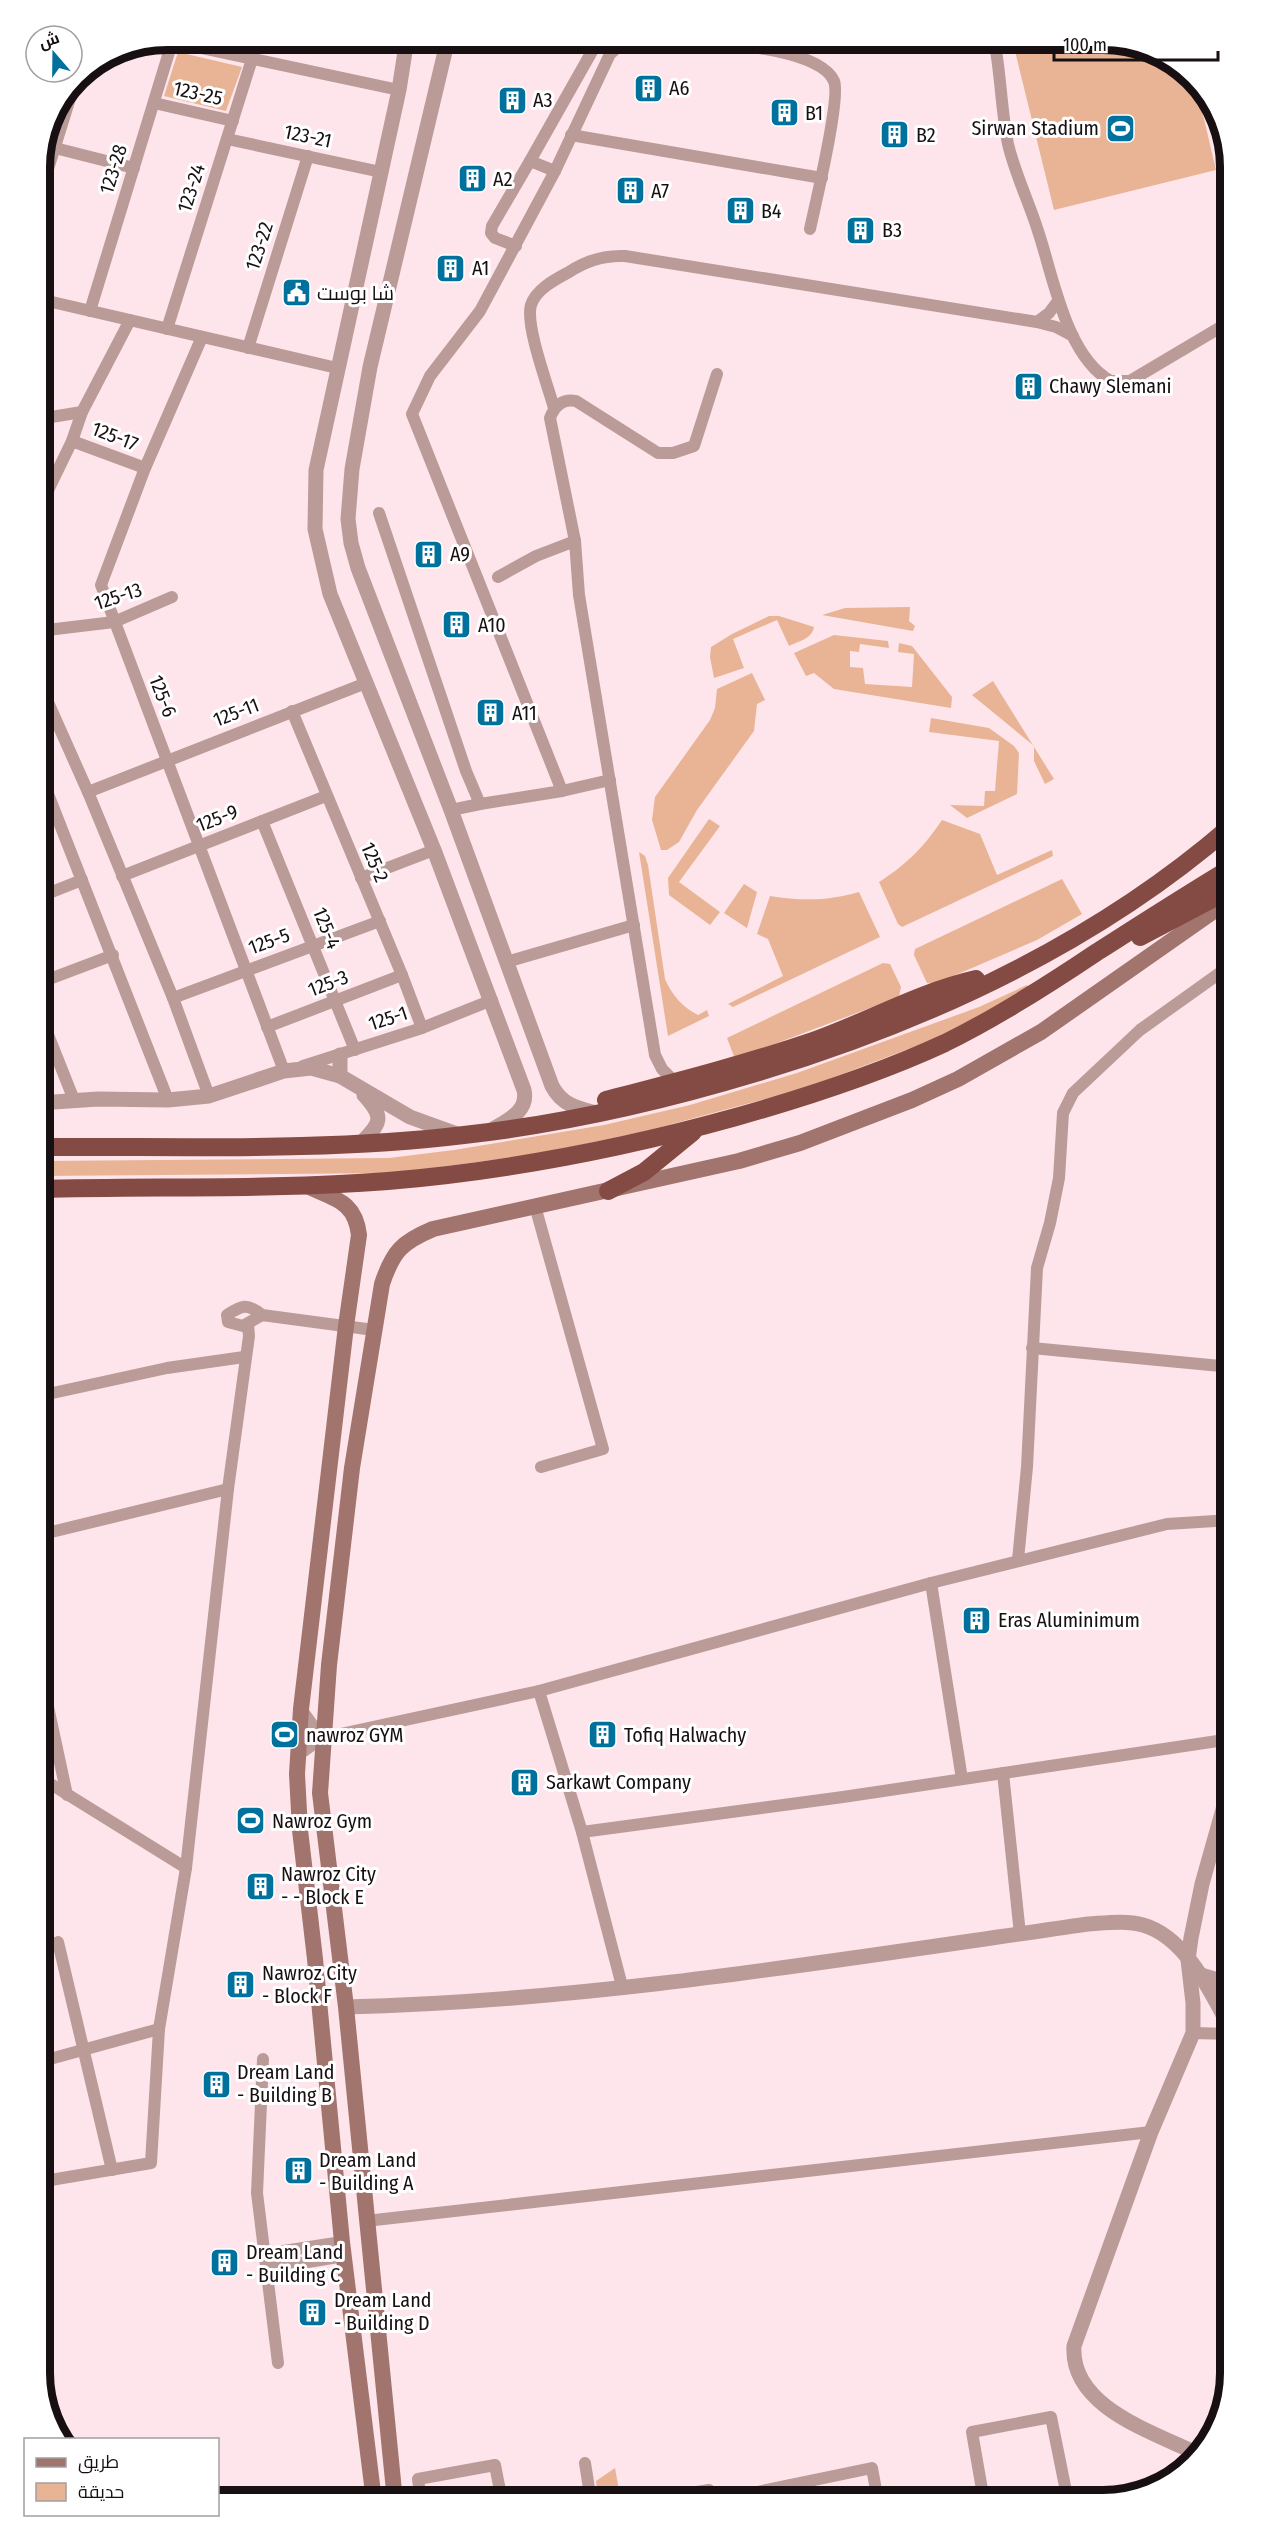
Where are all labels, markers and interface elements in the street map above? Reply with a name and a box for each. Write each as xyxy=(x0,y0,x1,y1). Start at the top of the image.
north arrow xyxy=(24,24,84,84)
scale bar xyxy=(1054,24,1218,62)
text: ش xyxy=(36,28,62,53)
text: 100 m xyxy=(1063,34,1107,56)
building icon: A6 xyxy=(632,72,664,104)
street label: 123-25 xyxy=(171,76,225,110)
place label: A6 xyxy=(669,76,690,100)
building icon: A3 xyxy=(496,84,528,116)
place label: A3 xyxy=(533,88,553,112)
building icon: B1 xyxy=(768,97,800,129)
place label: B1 xyxy=(805,101,823,125)
sports icon: Sirwan Stadium xyxy=(1104,112,1136,144)
place label: Sirwan Stadium xyxy=(971,116,1099,140)
street label: 123-21 xyxy=(282,119,334,153)
building icon: B2 xyxy=(879,119,911,151)
place label: B2 xyxy=(916,123,936,147)
street label: 123-28 xyxy=(94,141,132,197)
street label: 123-24 xyxy=(172,160,210,215)
building icon: A2 xyxy=(456,163,488,195)
place label: A2 xyxy=(493,167,513,191)
building icon: A7 xyxy=(614,175,646,207)
place label: A7 xyxy=(651,179,669,203)
building icon: B4 xyxy=(724,195,756,227)
place label: B4 xyxy=(761,199,782,223)
building icon: B3 xyxy=(845,214,877,246)
place label: B3 xyxy=(882,218,902,242)
street label: 123-22 xyxy=(240,219,278,273)
building icon: A1 xyxy=(435,252,467,284)
place label: A1 xyxy=(472,256,489,280)
public building icon: شا بوست xyxy=(280,277,312,309)
place label: شا بوست xyxy=(317,281,394,305)
building icon: Chawy Slemani xyxy=(1012,370,1044,402)
place label: Chawy Slemani xyxy=(1049,374,1172,398)
street label: 125-17 xyxy=(88,416,142,456)
building icon: A9 xyxy=(413,538,445,570)
place label: A9 xyxy=(450,542,470,566)
street label: 125-13 xyxy=(91,577,145,615)
building icon: A10 xyxy=(441,609,473,641)
place label: A10 xyxy=(478,613,506,637)
street label: 125-6 xyxy=(144,672,182,720)
street label: 125-11 xyxy=(210,692,262,732)
building icon: A11 xyxy=(475,697,507,729)
place label: A11 xyxy=(512,701,537,725)
street label: 125-9 xyxy=(193,799,241,837)
street label: 125-2 xyxy=(356,839,394,886)
street label: 125-4 xyxy=(308,904,346,953)
street label: 125-5 xyxy=(245,923,293,959)
street label: 125-3 xyxy=(305,964,351,1002)
street label: 125-1 xyxy=(365,1000,411,1036)
building icon: Eras Aluminimum xyxy=(961,1604,993,1636)
place label: Eras Aluminimum xyxy=(998,1608,1140,1632)
sports icon: nawroz GYM xyxy=(269,1719,301,1751)
building icon: Tofiq Halwachy xyxy=(587,1719,619,1751)
place label: nawroz GYM xyxy=(306,1723,404,1747)
place label: Tofiq Halwachy xyxy=(624,1723,746,1747)
building icon: Sarkawt Company xyxy=(509,1766,541,1798)
place label: Sarkawt Company xyxy=(546,1770,691,1794)
sports icon: Nawroz Gym xyxy=(235,1805,267,1837)
place label: Nawroz Gym xyxy=(272,1809,372,1833)
place label: Nawroz City - - Block E xyxy=(281,1862,376,1909)
building icon: Nawroz City - - Block E xyxy=(244,1870,276,1902)
place label: Nawroz City - Block F xyxy=(262,1961,357,2008)
building icon: Nawroz City - Block F xyxy=(225,1969,257,2001)
place label: Dream Land - Building B xyxy=(237,2060,334,2107)
building icon: Dream Land - Building B xyxy=(200,2068,232,2100)
place label: Dream Land - Building A xyxy=(319,2148,416,2195)
building icon: Dream Land - Building A xyxy=(282,2155,314,2187)
place label: Dream Land - Building C xyxy=(246,2240,343,2287)
building icon: Dream Land - Building C xyxy=(209,2247,241,2279)
place label: Dream Land - Building D xyxy=(334,2288,431,2335)
building icon: Dream Land - Building D xyxy=(297,2296,329,2328)
legend xyxy=(24,2438,219,2516)
text: طريق xyxy=(78,2451,119,2474)
text: حديقة xyxy=(78,2481,124,2503)

